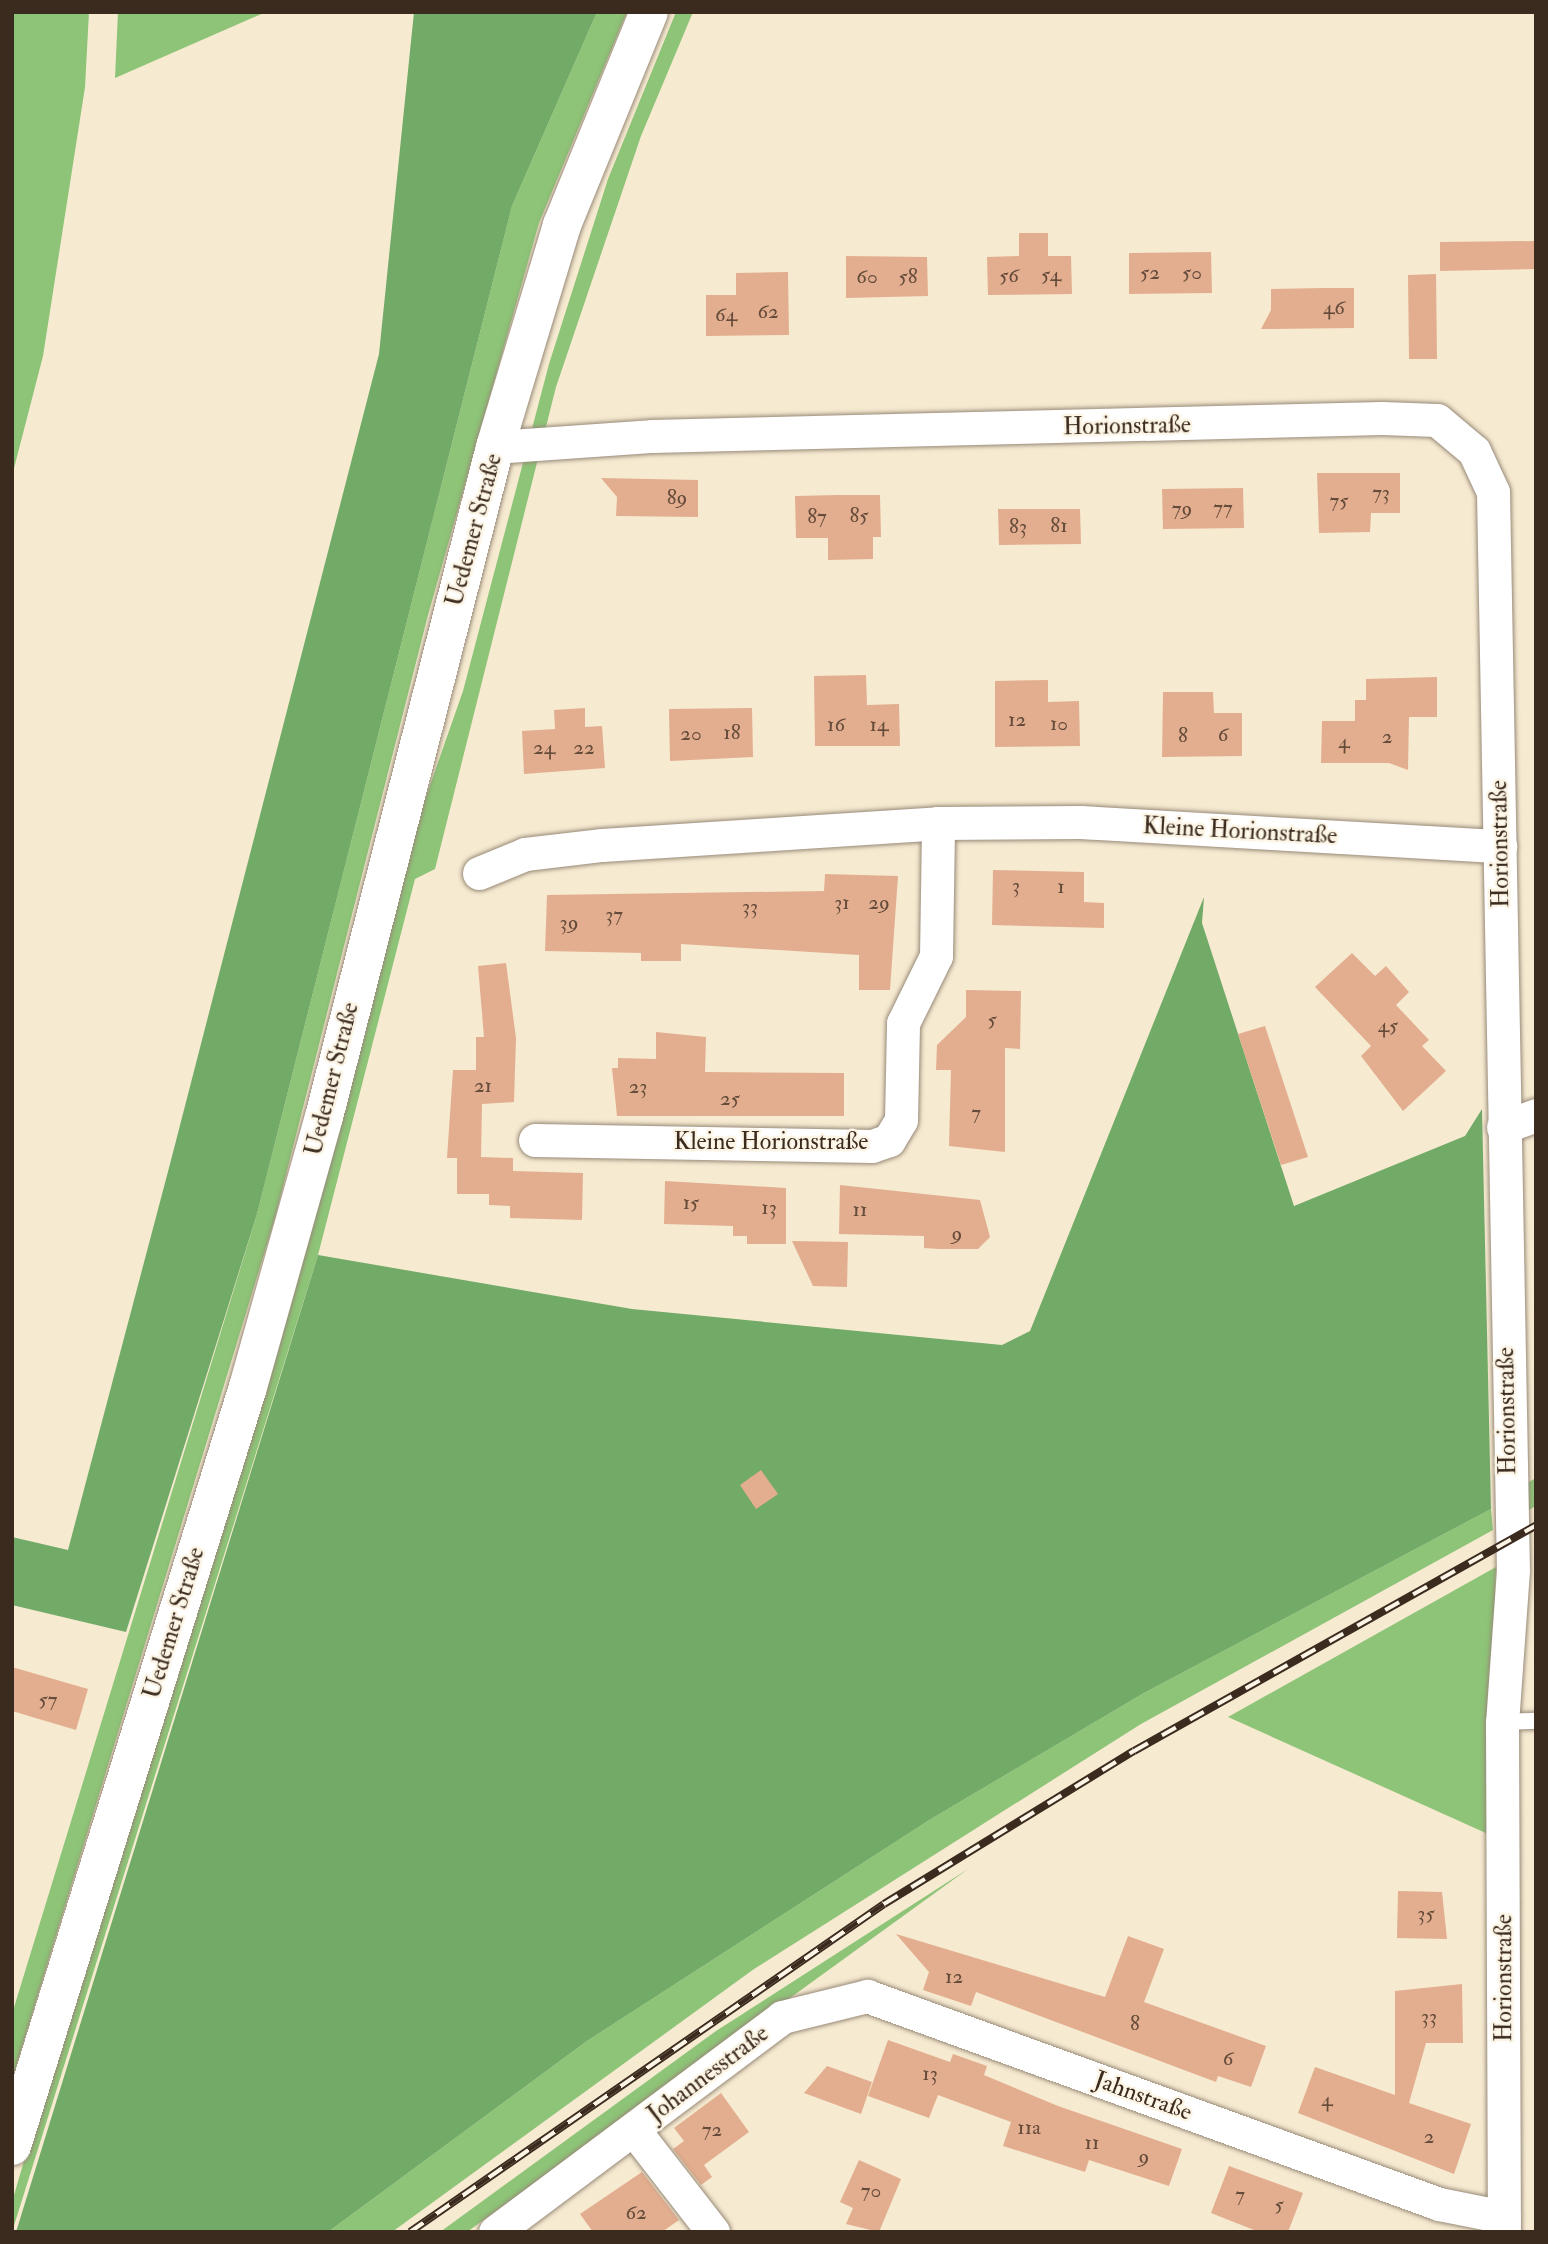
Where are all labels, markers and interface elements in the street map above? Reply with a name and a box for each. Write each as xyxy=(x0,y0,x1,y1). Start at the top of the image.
house number: 52 xyxy=(1140,260,1160,286)
house number: 50 xyxy=(1182,260,1202,286)
house number: 54 xyxy=(1041,262,1061,288)
house number: 56 xyxy=(999,263,1019,289)
house number: 60 xyxy=(856,264,878,290)
house number: 58 xyxy=(898,264,918,290)
house number: 46 xyxy=(1323,295,1345,321)
house number: 62 xyxy=(757,299,779,325)
house number: 64 xyxy=(715,302,737,328)
street label: Horionstraße xyxy=(1063,410,1191,442)
street label: Uedemer Straße xyxy=(440,451,508,609)
house number: 73 xyxy=(1372,480,1390,506)
house number: 89 xyxy=(667,485,687,511)
house number: 75 xyxy=(1330,488,1348,514)
house number: 77 xyxy=(1213,495,1233,521)
house number: 79 xyxy=(1172,496,1192,522)
house number: 85 xyxy=(849,503,869,529)
house number: 87 xyxy=(807,504,827,530)
house number: 81 xyxy=(1050,513,1068,539)
house number: 83 xyxy=(1009,514,1027,540)
house number: 12 xyxy=(1008,707,1026,733)
house number: 10 xyxy=(1050,711,1068,737)
house number: 16 xyxy=(827,712,845,738)
house number: 14 xyxy=(870,712,888,738)
house number: 18 xyxy=(723,720,741,746)
house number: 20 xyxy=(680,721,702,747)
house number: 6 xyxy=(1218,722,1228,748)
house number: 8 xyxy=(1178,723,1188,749)
house number: 2 xyxy=(1382,724,1392,750)
house number: 4 xyxy=(1338,729,1350,755)
house number: 24 xyxy=(533,735,555,761)
house number: 22 xyxy=(573,735,595,761)
street label: Horionstraße xyxy=(1484,780,1516,908)
street label: Kleine Horionstraße xyxy=(1142,812,1338,850)
house number: 3 xyxy=(1012,873,1020,899)
house number: 1 xyxy=(1057,874,1065,900)
house number: 31 xyxy=(834,890,850,916)
house number: 29 xyxy=(868,890,890,916)
house number: 33 xyxy=(742,894,758,920)
house number: 37 xyxy=(605,902,623,928)
house number: 39 xyxy=(560,910,578,936)
street label: Uedemer Straße xyxy=(299,999,365,1159)
house number: 5 xyxy=(987,1007,997,1033)
house number: 45 xyxy=(1378,1013,1398,1039)
house number: 21 xyxy=(474,1073,492,1099)
house number: 23 xyxy=(629,1074,647,1100)
house number: 25 xyxy=(720,1086,740,1112)
house number: 7 xyxy=(971,1100,981,1126)
street label: Kleine Horionstraße xyxy=(674,1128,868,1156)
house number: 15 xyxy=(683,1190,699,1216)
house number: 13 xyxy=(761,1195,777,1221)
house number: 11 xyxy=(853,1197,867,1223)
house number: 9 xyxy=(952,1221,962,1247)
street label: Horionstraße xyxy=(1491,1347,1523,1475)
street label: Uedemer Straße xyxy=(137,1544,211,1702)
house number: 57 xyxy=(39,1687,57,1713)
house number: 35 xyxy=(1417,1901,1435,1927)
street label: Horionstraße xyxy=(1490,1914,1518,2042)
house number: 12 xyxy=(945,1964,963,1990)
house number: 33 xyxy=(1421,2004,1437,2030)
house number: 8 xyxy=(1130,2011,1140,2037)
street label: Johannesstraße xyxy=(642,2019,774,2129)
house number: 6 xyxy=(1223,2046,1233,2072)
house number: 13 xyxy=(922,2061,938,2087)
street label: Jahnstraße xyxy=(1090,2065,1196,2127)
house number: 4 xyxy=(1321,2087,1333,2113)
house number: 11a xyxy=(1017,2115,1041,2141)
house number: 72 xyxy=(702,2117,722,2143)
house number: 2 xyxy=(1424,2124,1434,2150)
house number: 11 xyxy=(1085,2130,1099,2156)
house number: 9 xyxy=(1139,2144,1149,2170)
house number: 70 xyxy=(861,2178,881,2204)
house number: 7 xyxy=(1235,2182,1245,2208)
house number: 5 xyxy=(1274,2192,1284,2218)
house number: 62 xyxy=(625,2200,647,2226)

